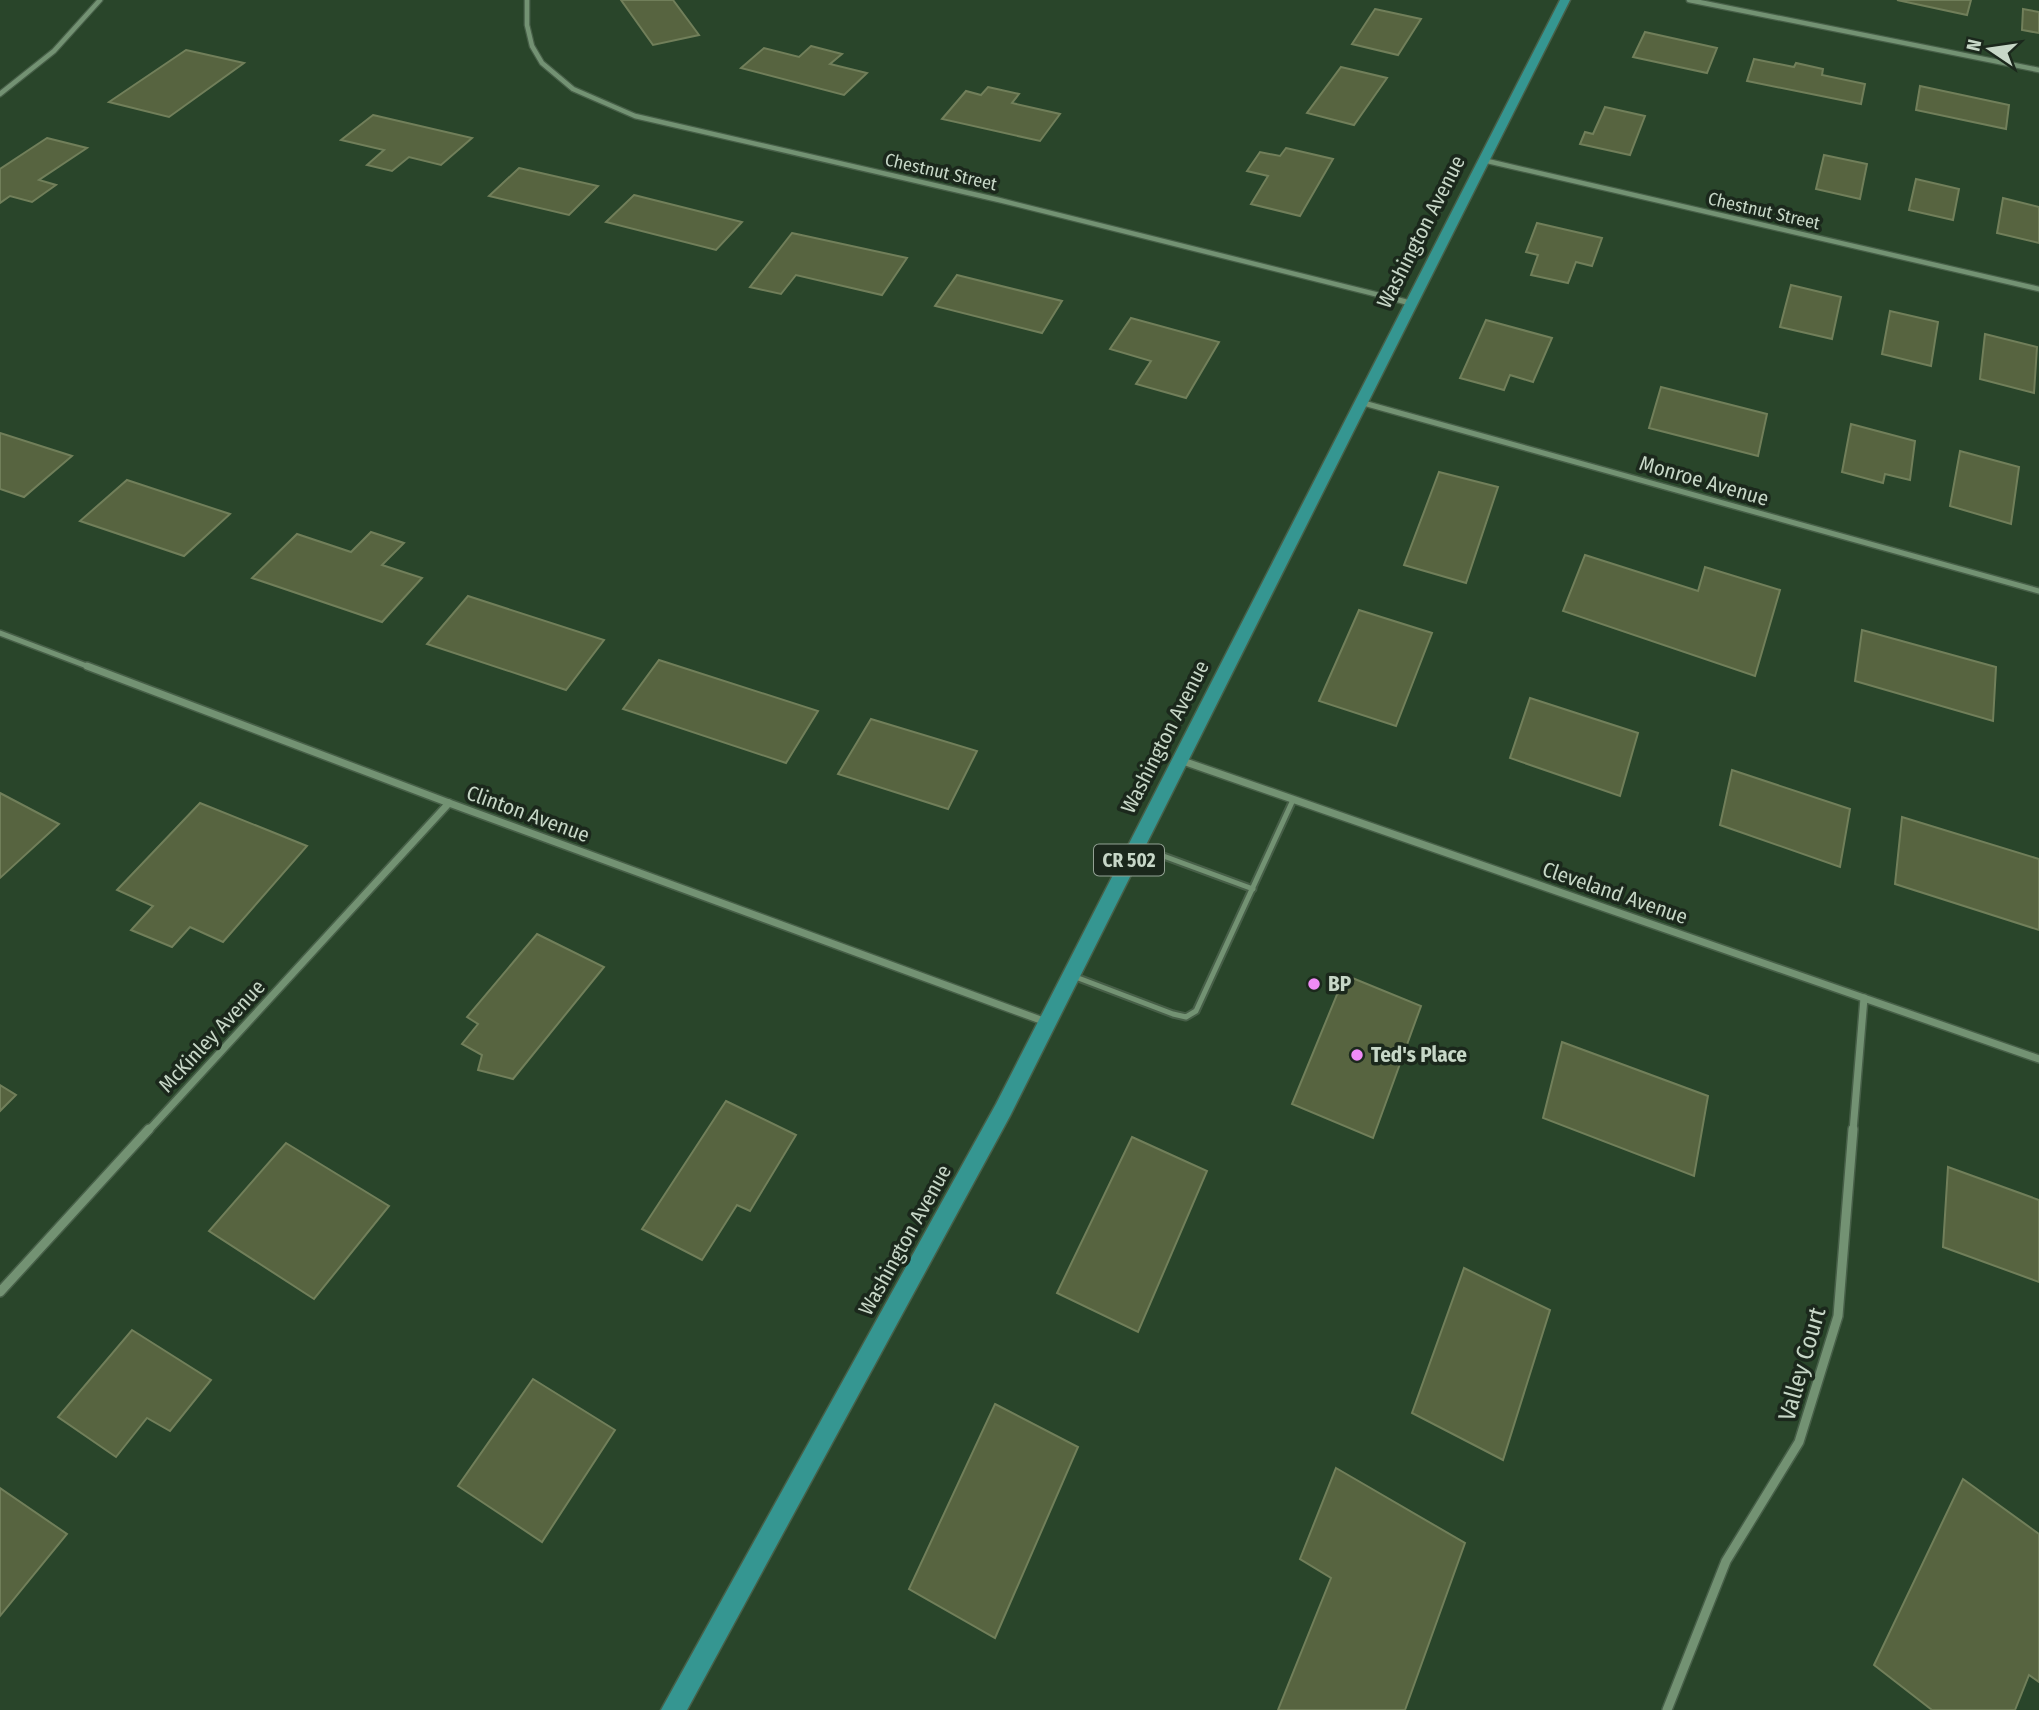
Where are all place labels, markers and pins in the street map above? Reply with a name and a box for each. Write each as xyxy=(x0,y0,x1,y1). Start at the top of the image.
place label: BP xyxy=(1328,971,1352,997)
marker: BP xyxy=(1306,976,1322,992)
place label: Ted's Place xyxy=(1371,1042,1467,1068)
marker: Ted's Place xyxy=(1349,1047,1365,1063)

